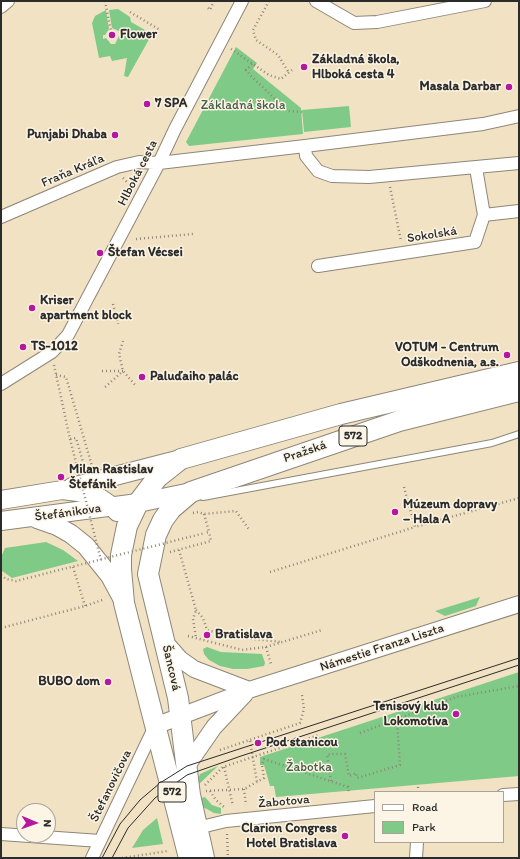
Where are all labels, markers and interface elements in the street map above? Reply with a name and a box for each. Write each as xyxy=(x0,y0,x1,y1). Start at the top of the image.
place label: Flower xyxy=(120,27,157,43)
marker: Flower xyxy=(107,30,117,40)
place label: Základná škola, Hlboká cesta 4 xyxy=(312,52,400,83)
marker: Základná škola, Hlboká cesta 4 xyxy=(299,62,309,72)
place label: Masala Darbar xyxy=(420,79,501,95)
marker: Masala Darbar xyxy=(504,82,514,92)
place label: 7 SPA xyxy=(155,96,187,112)
park label: Základná škola xyxy=(201,98,285,114)
marker: 7 SPA xyxy=(142,99,152,109)
place label: Punjabi Dhaba xyxy=(27,127,107,143)
marker: Punjabi Dhaba xyxy=(110,130,120,140)
street label: Hlboká cesta xyxy=(115,137,161,209)
street label: Fraňa Kráľa xyxy=(39,151,107,191)
street label: Sokolská xyxy=(406,223,458,247)
place label: Štefan Vécsei xyxy=(108,245,183,261)
marker: Štefan Vécsei xyxy=(95,248,105,258)
place label: Kriser apartment block xyxy=(40,293,132,324)
marker: Kriser apartment block xyxy=(27,303,37,313)
place label: TS-1012 xyxy=(31,339,78,355)
place label: VOTUM - Centrum Odškodnenia, a.s. xyxy=(395,340,499,371)
marker: TS-1012 xyxy=(18,342,28,352)
marker: VOTUM - Centrum Odškodnenia, a.s. xyxy=(502,350,512,360)
place label: Paluďaiho palác xyxy=(150,369,239,385)
marker: Paluďaiho palác xyxy=(137,372,147,382)
road number: 572 xyxy=(339,426,367,446)
street label: Pražská xyxy=(281,437,329,467)
place label: Milan Rastislav Štefánik xyxy=(69,462,153,493)
marker: Milan Rastislav Štefánik xyxy=(56,472,66,482)
place label: Múzeum dopravy – Hala A xyxy=(403,497,497,528)
street label: Štefánikova xyxy=(34,501,102,525)
marker: Múzeum dopravy – Hala A xyxy=(390,507,400,517)
street label: Námestie Franza Liszta xyxy=(318,621,446,675)
place label: Bratislava xyxy=(215,627,273,643)
marker: Bratislava xyxy=(202,630,212,640)
street label: Šancová xyxy=(158,643,184,693)
place label: BUBO dom xyxy=(38,674,100,690)
marker: BUBO dom xyxy=(103,677,113,687)
place label: Tenisový klub Lokomotíva xyxy=(373,699,448,730)
marker: Tenisový klub Lokomotíva xyxy=(451,709,461,719)
place label: Pod stanicou xyxy=(266,735,338,751)
marker: Pod stanicou xyxy=(253,738,263,748)
street label: Štefanovičova xyxy=(87,747,135,825)
park label: Žabotka xyxy=(286,760,332,776)
road number: 572 xyxy=(158,782,186,802)
legend xyxy=(374,791,504,843)
street label: Žabotova xyxy=(258,792,310,812)
text: Road xyxy=(412,800,438,814)
north arrow xyxy=(16,803,56,843)
text: N xyxy=(41,819,54,827)
text: Park xyxy=(412,820,436,834)
place label: Clarion Congress Hotel Bratislava xyxy=(241,821,337,852)
marker: Clarion Congress Hotel Bratislava xyxy=(340,831,350,841)

